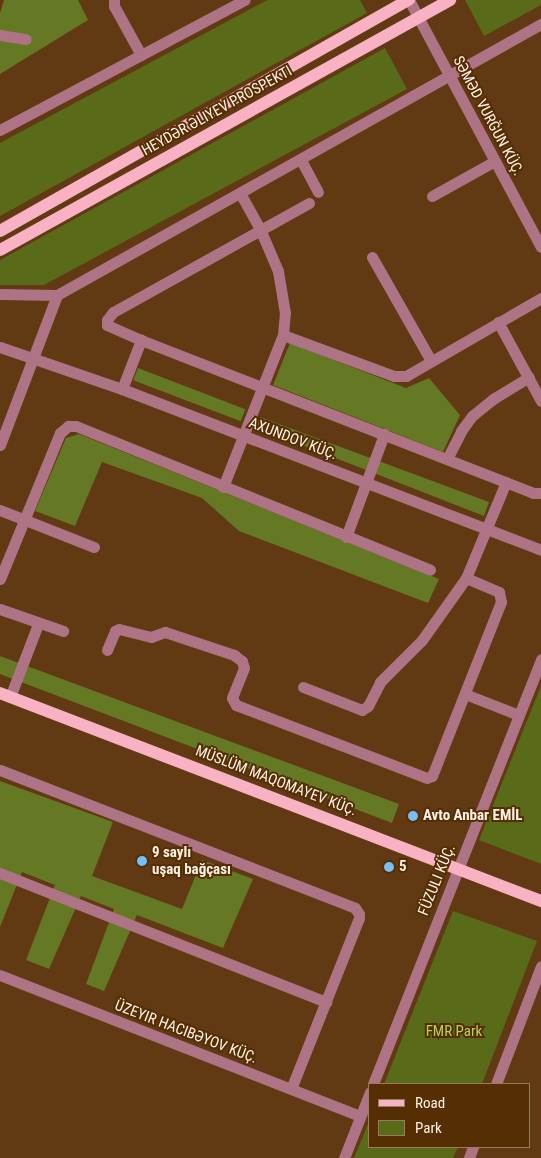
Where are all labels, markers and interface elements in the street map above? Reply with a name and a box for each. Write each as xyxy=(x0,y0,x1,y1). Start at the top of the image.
street label: SƏMƏD VURĞUN KÜÇ. xyxy=(449,53,527,179)
street label: HEYDƏR ƏLIYEV PROSPEKTI xyxy=(139,62,295,160)
street label: AXUNDOV KÜÇ. xyxy=(246,414,340,464)
street label: MÜSLÜM MAQOMAYEV KÜÇ. xyxy=(193,742,359,820)
place label: Avto Anbar EMİL xyxy=(423,807,523,825)
marker: Avto Anbar EMİL xyxy=(407,810,419,822)
street label: FÜZULI KÜÇ. xyxy=(415,842,459,918)
place label: 9 saylı uşaq bağçası xyxy=(152,843,231,878)
marker: 9 saylı uşaq bağçası xyxy=(136,855,148,867)
place label: 5 xyxy=(399,858,407,876)
marker: 5 xyxy=(383,861,395,873)
street label: ÜZEYIR HACIBƏYOV KÜÇ. xyxy=(112,996,260,1068)
park label: FMR Park xyxy=(426,1023,482,1041)
legend xyxy=(368,1083,531,1148)
text: Road xyxy=(415,1094,445,1112)
text: Park xyxy=(415,1119,442,1137)

